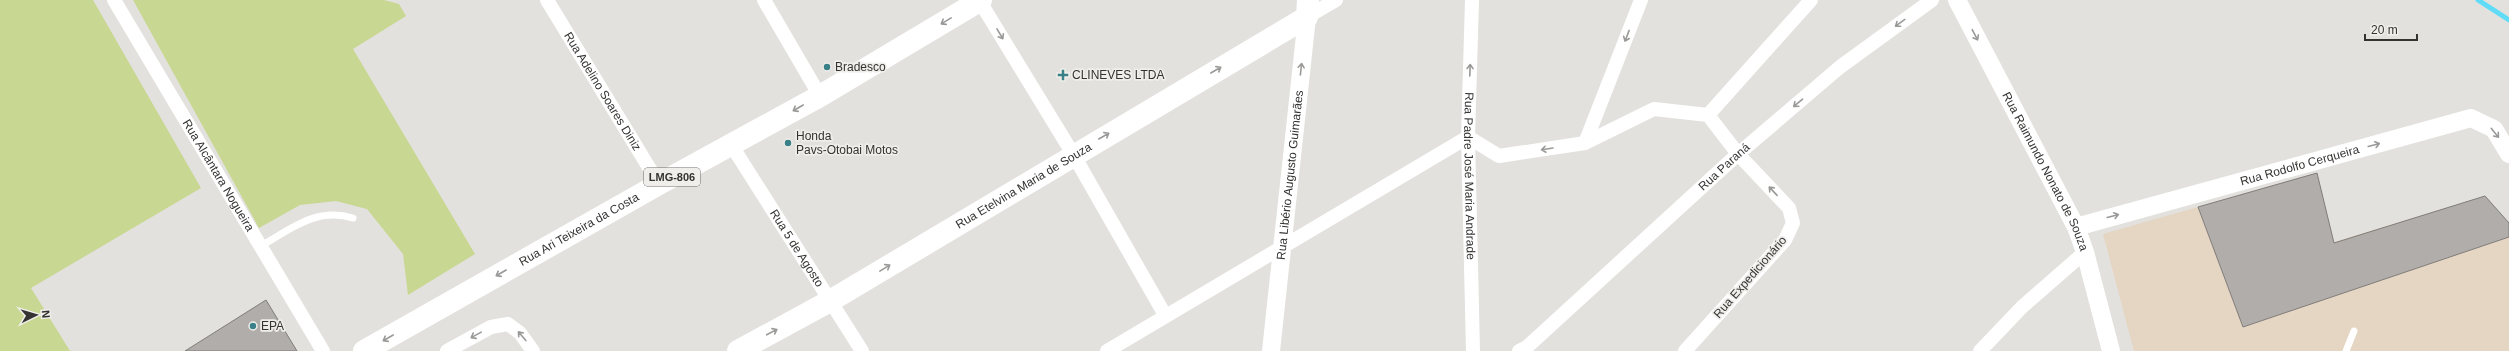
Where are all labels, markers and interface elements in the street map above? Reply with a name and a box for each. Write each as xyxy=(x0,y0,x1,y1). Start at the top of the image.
scale bar xyxy=(2365,16,2417,42)
one-way arrow xyxy=(940,17,952,25)
one-way arrow xyxy=(1895,19,1906,27)
text: 20 m xyxy=(2371,23,2398,37)
one-way arrow xyxy=(996,28,1004,39)
one-way arrow xyxy=(1972,28,1979,40)
street label: Rua Adelino Soares Diniz xyxy=(561,30,644,153)
one-way arrow xyxy=(1623,30,1631,42)
place label: Bradesco xyxy=(835,60,886,74)
marker: Bradesco xyxy=(822,62,832,72)
one-way arrow xyxy=(1298,63,1305,76)
one-way arrow xyxy=(1467,64,1474,77)
one-way arrow xyxy=(1210,66,1222,74)
place label: CLINEVES LTDA xyxy=(1072,68,1164,82)
marker: CLINEVES LTDA xyxy=(1057,69,1069,81)
street label: Rua Libério Augusto Guimarães xyxy=(1274,90,1306,260)
street label: Rua Raimundo Nonato de Souza xyxy=(1999,90,2091,253)
street label: Rua Padre José Maria Andrade xyxy=(1461,92,1478,260)
one-way arrow xyxy=(1793,98,1803,107)
one-way arrow xyxy=(792,105,804,113)
street label: Rua Alcântara Nogueira xyxy=(180,117,257,234)
one-way arrow xyxy=(2490,128,2499,138)
place label: Honda Pavs-Otobai Motos xyxy=(796,129,898,157)
one-way arrow xyxy=(1098,132,1110,140)
marker: Honda Pavs-Otobai Motos xyxy=(783,138,793,148)
street label: Rua Etelvina Maria de Souza xyxy=(953,140,1094,232)
street label: Rua Paraná xyxy=(1696,140,1753,194)
one-way arrow xyxy=(2367,141,2380,148)
street label: Rua Rodolfo Cerqueira xyxy=(2239,142,2361,188)
one-way arrow xyxy=(1541,145,1554,153)
road number: LMG-806 xyxy=(644,168,700,186)
one-way arrow xyxy=(1768,186,1778,196)
street label: Rua Ari Teixeira da Costa xyxy=(517,190,642,269)
street label: Rua 5 de Agosto xyxy=(767,207,827,290)
one-way arrow xyxy=(2107,212,2120,220)
street label: Rua Expedicionário xyxy=(1711,233,1790,321)
one-way arrow xyxy=(879,264,890,272)
one-way arrow xyxy=(495,270,507,278)
north arrow xyxy=(16,295,56,335)
text: N xyxy=(40,310,52,319)
place label: EPA xyxy=(261,319,284,333)
marker: EPA xyxy=(248,321,258,331)
one-way arrow xyxy=(766,328,778,336)
one-way arrow xyxy=(470,331,482,339)
one-way arrow xyxy=(518,331,527,341)
one-way arrow xyxy=(382,334,394,342)

